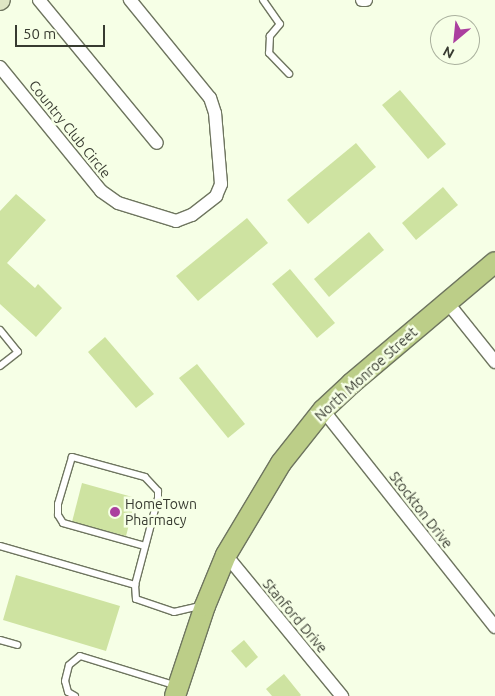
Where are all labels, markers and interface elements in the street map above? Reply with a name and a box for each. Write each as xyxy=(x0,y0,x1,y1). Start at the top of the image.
scale bar xyxy=(18,15,108,47)
north arrow xyxy=(430,15,480,65)
text: 50 m xyxy=(23,25,56,42)
text: N xyxy=(440,43,457,62)
street label: Country Club Circle xyxy=(26,77,114,181)
street label: North Monroe Street xyxy=(311,324,421,424)
street label: Stockton Drive xyxy=(386,468,456,552)
place label: HomeTown Pharmacy xyxy=(125,496,197,528)
marker: HomeTown Pharmacy xyxy=(109,506,121,518)
street label: Stanford Drive xyxy=(259,576,331,656)

